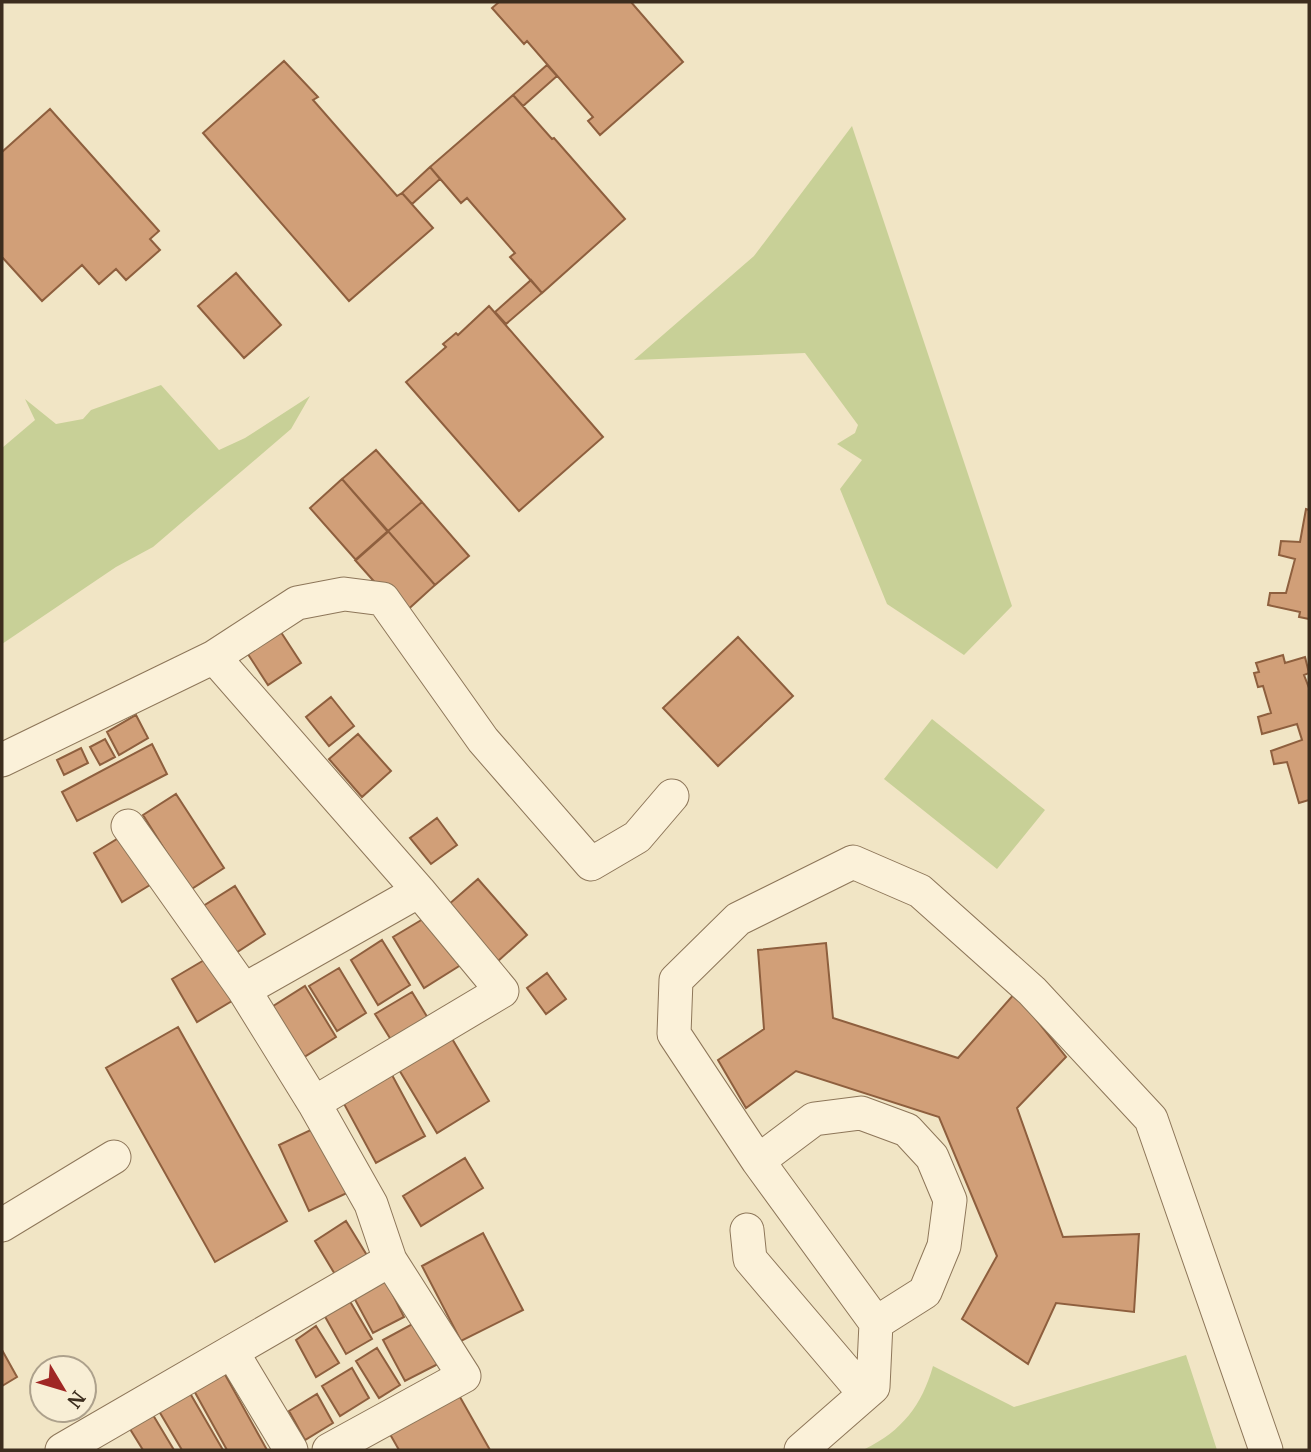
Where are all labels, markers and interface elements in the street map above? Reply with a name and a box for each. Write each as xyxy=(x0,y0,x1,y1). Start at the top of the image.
north arrow xyxy=(28,1354,98,1424)
text: N xyxy=(62,1386,90,1413)

